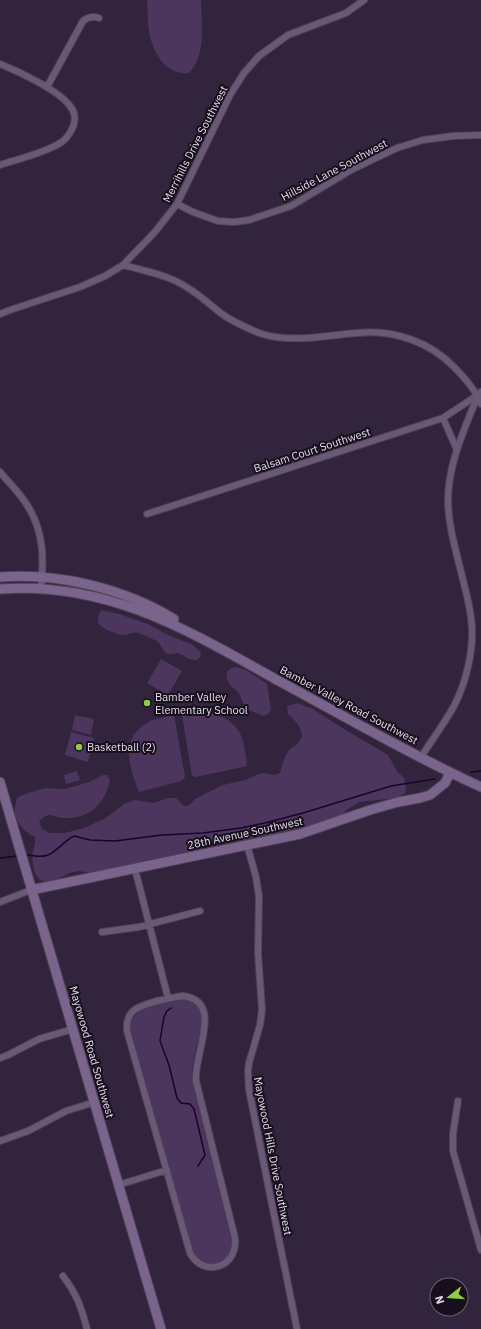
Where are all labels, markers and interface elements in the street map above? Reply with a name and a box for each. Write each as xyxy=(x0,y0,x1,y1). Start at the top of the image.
street label: Merrihills Drive Southwest xyxy=(159,83,231,205)
street label: Hillside Lane Southwest xyxy=(279,136,390,204)
street label: Balsam Court Southwest xyxy=(252,424,372,475)
street label: Bamber Valley Road Southwest xyxy=(278,663,421,747)
place label: Bamber Valley Elementary School xyxy=(155,690,248,717)
marker: Bamber Valley Elementary School xyxy=(142,698,152,708)
place label: Basketball (2) xyxy=(87,740,156,754)
marker: Basketball (2) xyxy=(74,742,84,752)
street label: 28th Avenue Southwest xyxy=(186,814,304,852)
street label: Mayowood Road Southwest xyxy=(66,985,118,1120)
street label: Mayowood Hills Drive Southwest xyxy=(251,1076,295,1236)
north arrow xyxy=(429,1277,469,1317)
text: N xyxy=(432,1294,447,1306)

